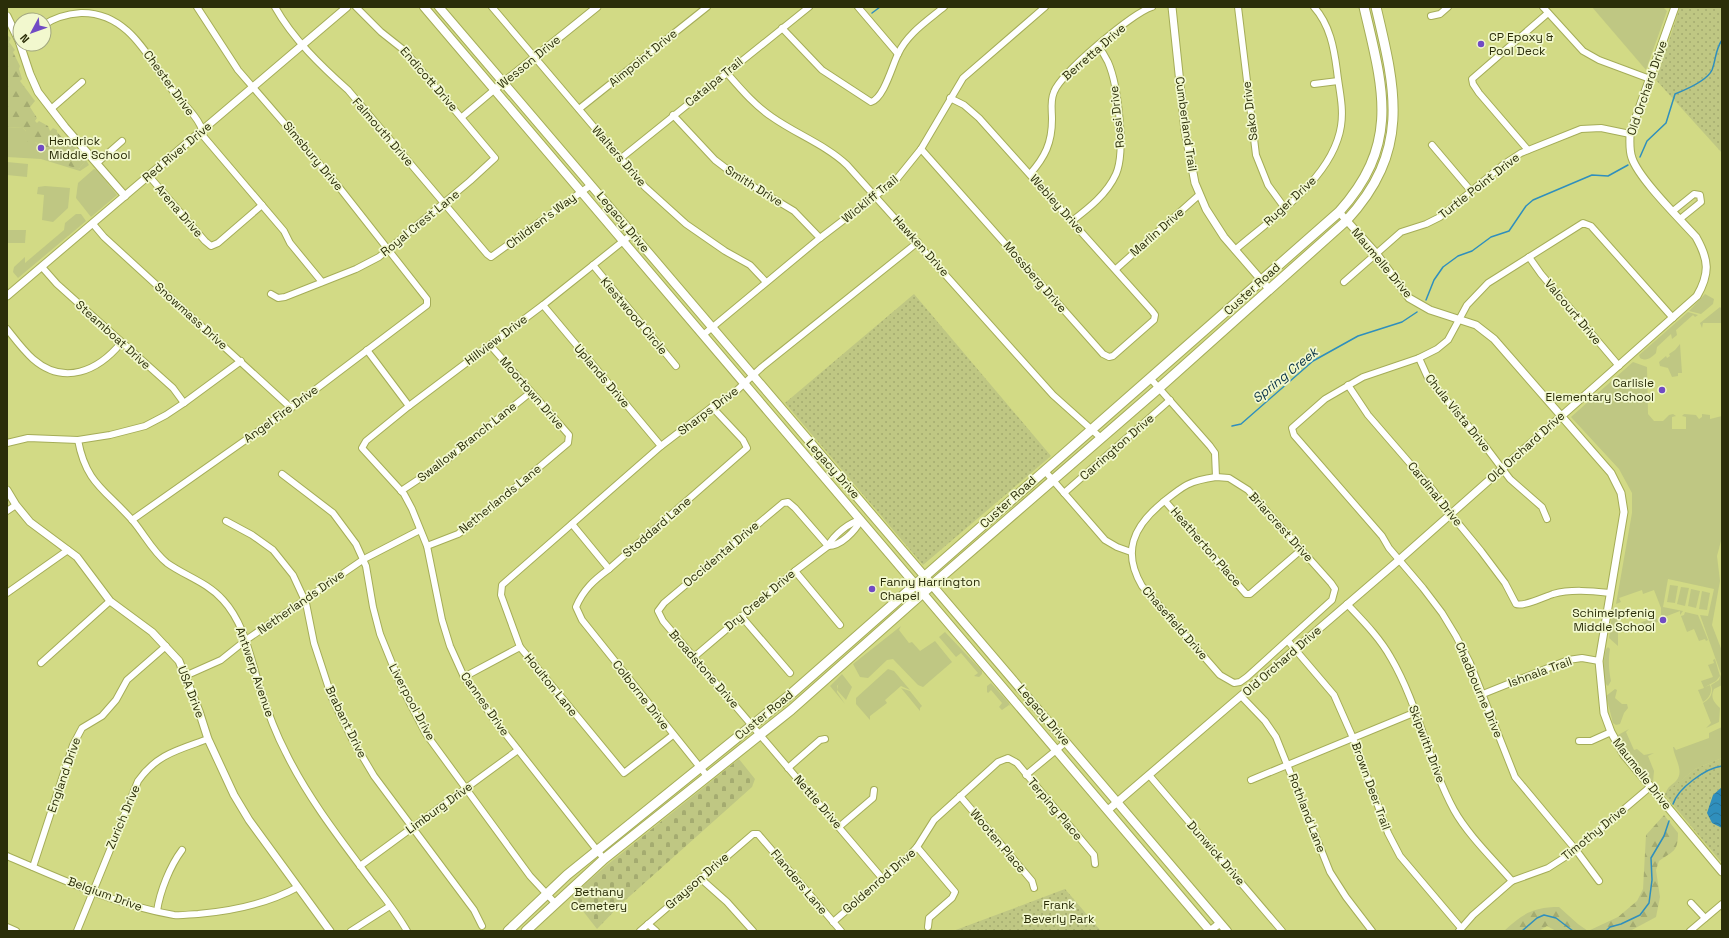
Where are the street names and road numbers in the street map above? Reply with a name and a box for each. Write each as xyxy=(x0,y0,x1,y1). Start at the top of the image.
street label: Berretta Drive xyxy=(1059,20,1129,84)
street label: Aimpoint Drive xyxy=(606,26,680,90)
street label: Wesson Drive xyxy=(494,32,564,92)
street label: Old Orchard Drive xyxy=(1623,38,1671,138)
street label: Endicott Drive xyxy=(397,43,461,115)
street label: Chester Drive xyxy=(140,47,198,119)
street label: Catalpa Trail xyxy=(682,54,746,110)
street label: Cumberland Trail xyxy=(1171,76,1201,172)
street label: Sako Drive xyxy=(1238,80,1262,142)
street label: Rossi Drive xyxy=(1106,85,1128,149)
street label: Falmouth Drive xyxy=(349,94,417,170)
street label: Red River Drive xyxy=(139,118,215,186)
street label: Simsbury Drive xyxy=(279,118,347,194)
street label: Walters Drive xyxy=(588,122,650,190)
street label: Turtle Point Drive xyxy=(1435,149,1523,223)
street label: Smith Drive xyxy=(722,162,786,210)
street label: Wickliff Trail xyxy=(838,171,902,227)
street label: Webley Drive xyxy=(1026,171,1088,237)
street label: Ruger Drive xyxy=(1260,173,1320,229)
street label: Arena Drive xyxy=(152,181,206,241)
street label: Royal Crest Lane xyxy=(377,186,463,260)
street label: Legacy Drive xyxy=(593,188,653,256)
street label: Children's Way xyxy=(503,189,579,253)
street label: Marlin Drive xyxy=(1127,204,1187,260)
street label: Hawken Drive xyxy=(889,212,953,280)
street label: Maumelle Drive xyxy=(1348,225,1416,301)
street label: Mossberg Drive xyxy=(1000,238,1070,316)
street label: Custer Road xyxy=(1220,259,1284,319)
street label: Kiestwood Circle xyxy=(597,274,671,358)
street label: Valcourt Drive xyxy=(1541,276,1605,348)
street label: Snowmass Drive xyxy=(151,279,231,353)
street label: Steamboat Drive xyxy=(72,297,154,373)
street label: Hillview Drive xyxy=(461,311,531,369)
street label: Uplands Drive xyxy=(571,341,633,411)
street label: Moortown Drive xyxy=(496,353,568,433)
street label: Chula Vista Drive xyxy=(1422,371,1494,455)
street label: Angel Fire Drive xyxy=(241,382,321,446)
street label: Sharps Drive xyxy=(674,383,742,439)
street label: Swallow Branch Lane xyxy=(414,398,520,486)
street label: Old Orchard Drive xyxy=(1484,408,1568,486)
street label: Carrington Drive xyxy=(1076,410,1158,484)
street label: Legacy Drive xyxy=(803,436,863,502)
street label: Cardinal Drive xyxy=(1404,458,1466,530)
street label: Netherlands Lane xyxy=(455,461,545,537)
street label: Custer Road xyxy=(976,472,1040,532)
street label: Briarcrest Drive xyxy=(1245,489,1317,565)
street label: Stoddard Lane xyxy=(619,493,695,561)
street label: Heatherton Place xyxy=(1167,504,1245,590)
street label: Occidental Drive xyxy=(680,517,762,591)
street label: Netherlands Drive xyxy=(254,566,348,638)
street label: Dry Creek Drive xyxy=(721,566,799,634)
street label: Chasefield Drive xyxy=(1139,583,1211,663)
street label: Old Orchard Drive xyxy=(1239,622,1325,700)
street label: Antwerp Avenue xyxy=(232,625,278,719)
street label: Broadstone Drive xyxy=(665,626,743,712)
street label: Chadbourne Drive xyxy=(1452,640,1506,740)
street label: Houlton Lane xyxy=(521,650,581,720)
street label: Ishnala Trail xyxy=(1506,653,1574,691)
street label: Colborne Drive xyxy=(609,657,673,733)
street label: Liverpool Drive xyxy=(385,661,439,743)
street label: USA Drive xyxy=(174,664,208,720)
street label: Cannes Drive xyxy=(457,669,513,739)
street label: Legacy Drive xyxy=(1014,681,1074,749)
street label: Brabant Drive xyxy=(322,683,370,761)
street label: Custer Road xyxy=(731,687,797,743)
street label: Skipwith Drive xyxy=(1405,703,1449,785)
street label: England Drive xyxy=(44,735,84,815)
street label: Maumelle Drive xyxy=(1609,735,1675,813)
street label: Brown Deer Trail xyxy=(1348,740,1394,832)
street label: Rothland Lane xyxy=(1285,771,1329,855)
street label: Nettle Drive xyxy=(790,772,846,832)
street label: Terping Place xyxy=(1024,774,1086,844)
street label: Limburg Drive xyxy=(402,778,476,838)
street label: Zurich Drive xyxy=(102,783,144,851)
street label: Timothy Drive xyxy=(1558,802,1630,864)
street label: Wooten Place xyxy=(966,806,1030,876)
street label: Dunwick Drive xyxy=(1184,817,1248,889)
street label: Goldenrod Drive xyxy=(839,845,919,917)
street label: Flanders Lane xyxy=(767,846,831,918)
street label: Grayson Drive xyxy=(662,849,732,913)
street label: Belgium Drive xyxy=(66,873,144,915)

